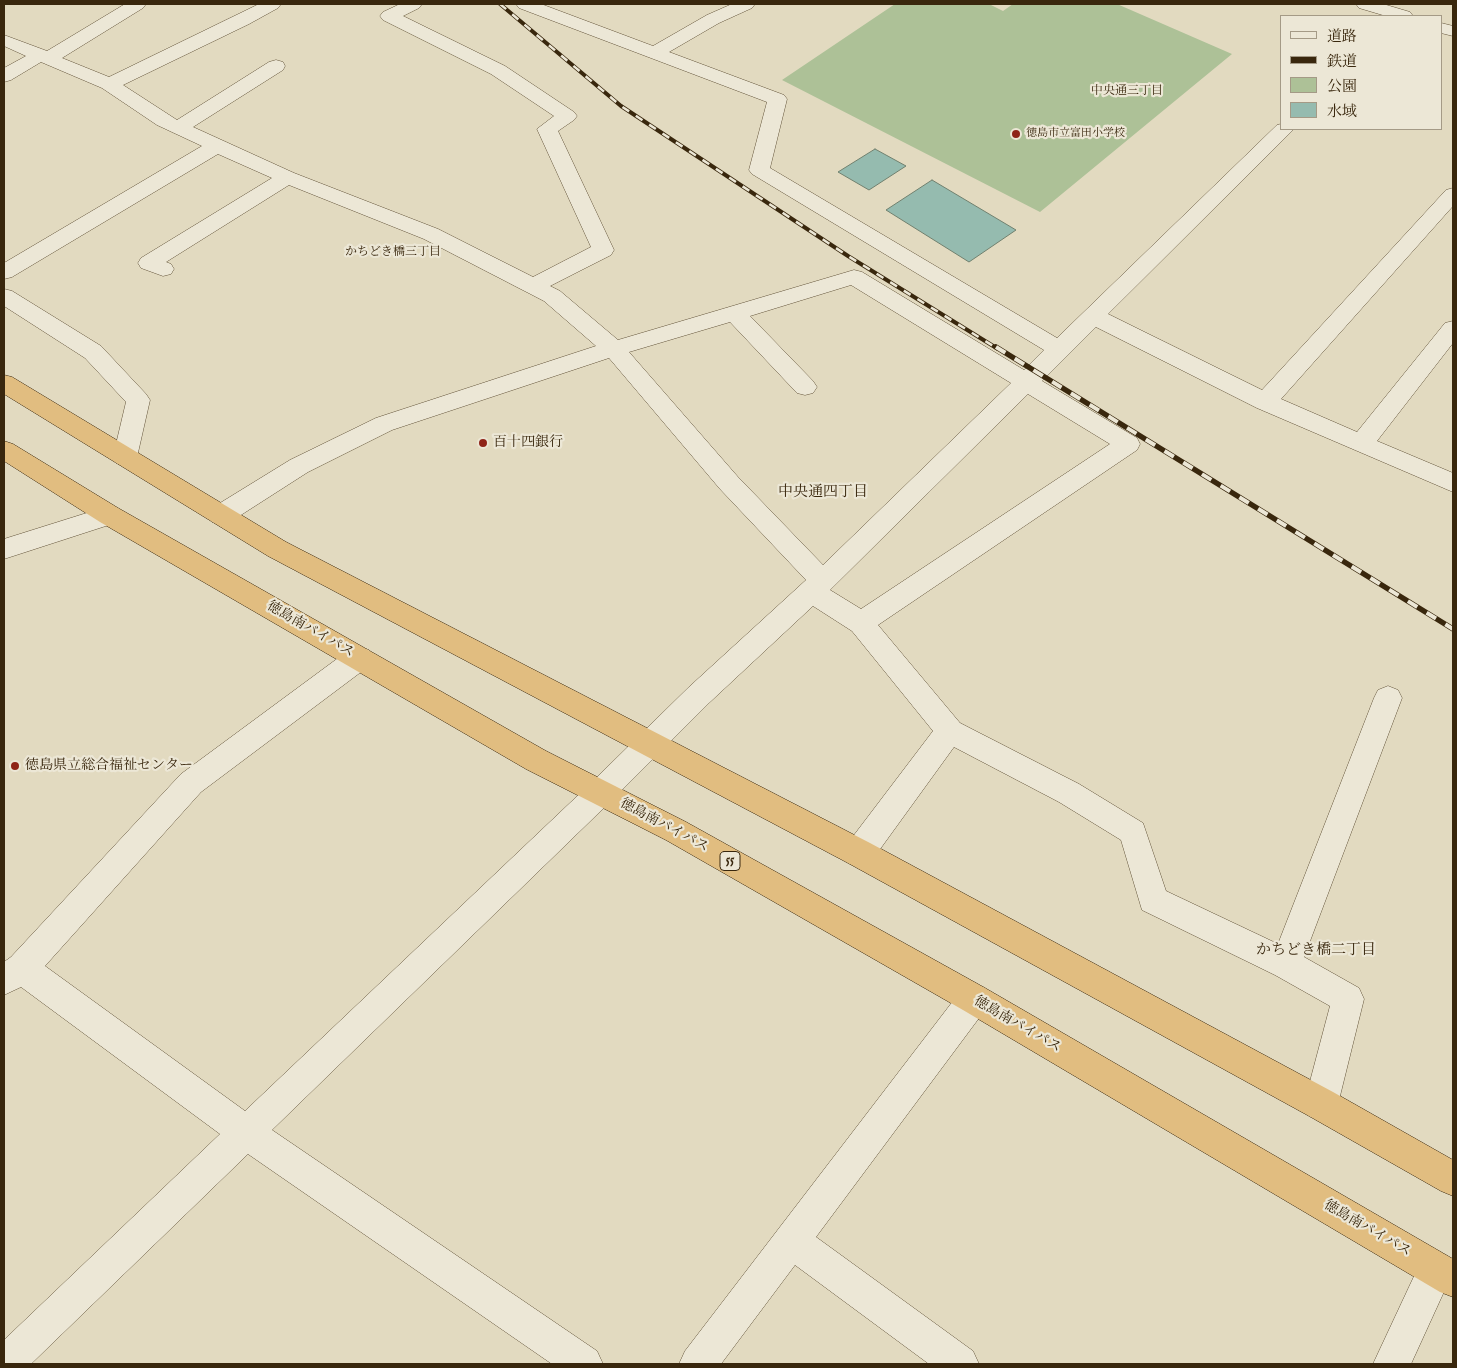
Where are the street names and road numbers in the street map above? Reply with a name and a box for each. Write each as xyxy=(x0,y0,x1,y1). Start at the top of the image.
street label: 徳島南バイパス xyxy=(263,598,357,662)
street label: 徳島南バイパス xyxy=(617,796,711,856)
road number: 55 xyxy=(720,851,740,870)
street label: 徳島南バイパス xyxy=(970,993,1064,1057)
street label: 徳島南バイパス xyxy=(1320,1197,1414,1261)

